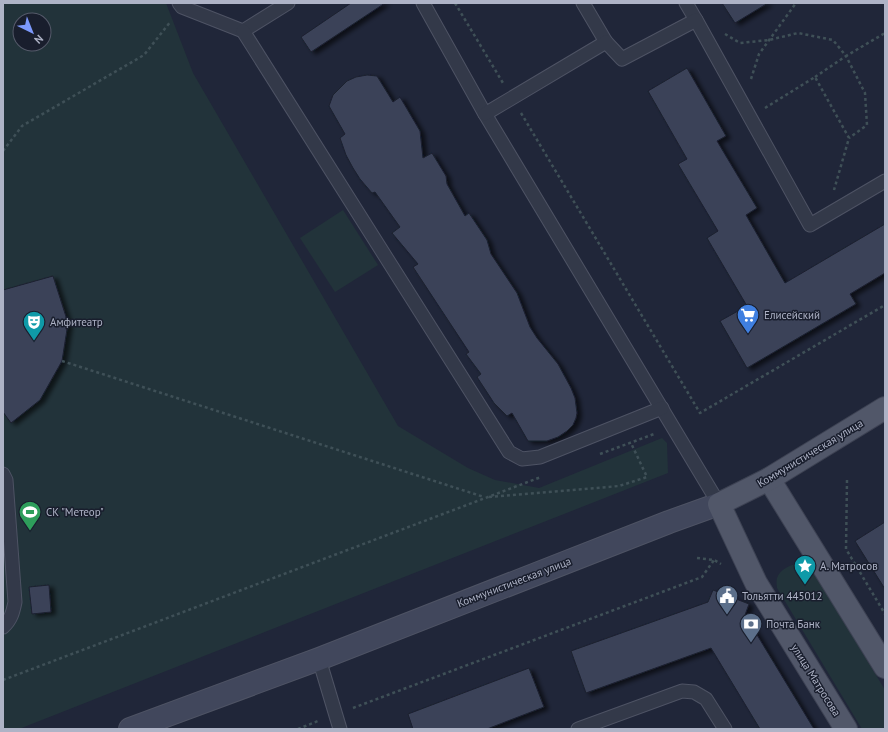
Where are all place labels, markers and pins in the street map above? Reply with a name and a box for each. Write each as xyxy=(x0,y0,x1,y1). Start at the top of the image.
supermarket icon: Елисейский xyxy=(735,302,761,335)
place label: Елисейский xyxy=(764,308,820,322)
theatre icon: Амфитеатр xyxy=(21,309,47,342)
place label: Амфитеатр xyxy=(50,315,103,329)
sports icon: СК "Метеор" xyxy=(17,499,43,532)
place label: СК "Метеор" xyxy=(46,505,104,519)
place icon: А. Матросов xyxy=(792,553,818,586)
place label: А. Матросов xyxy=(820,559,878,573)
public building icon: Тольятти 445012 xyxy=(714,583,740,616)
place label: Тольятти 445012 xyxy=(742,589,823,603)
bank icon: Почта Банк xyxy=(738,611,764,644)
place label: Почта Банк xyxy=(766,617,821,631)

